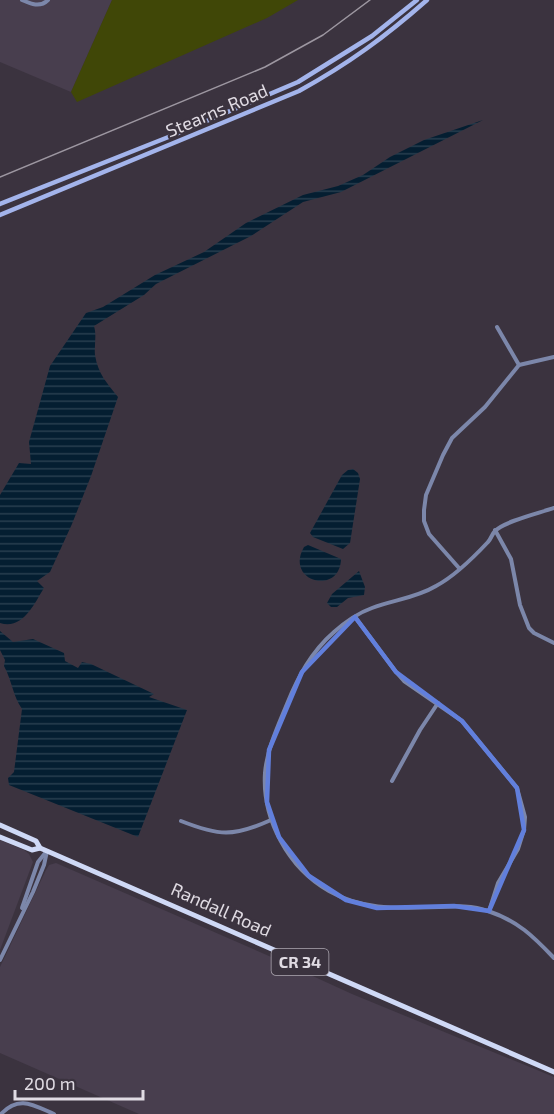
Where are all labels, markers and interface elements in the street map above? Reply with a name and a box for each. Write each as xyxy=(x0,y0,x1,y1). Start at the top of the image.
street label: Stearns Road xyxy=(162,79,271,141)
street label: Randall Road xyxy=(168,877,275,941)
road number: CR 34 xyxy=(272,949,328,975)
scale bar xyxy=(15,1063,142,1101)
text: 200 m xyxy=(24,1072,76,1094)

